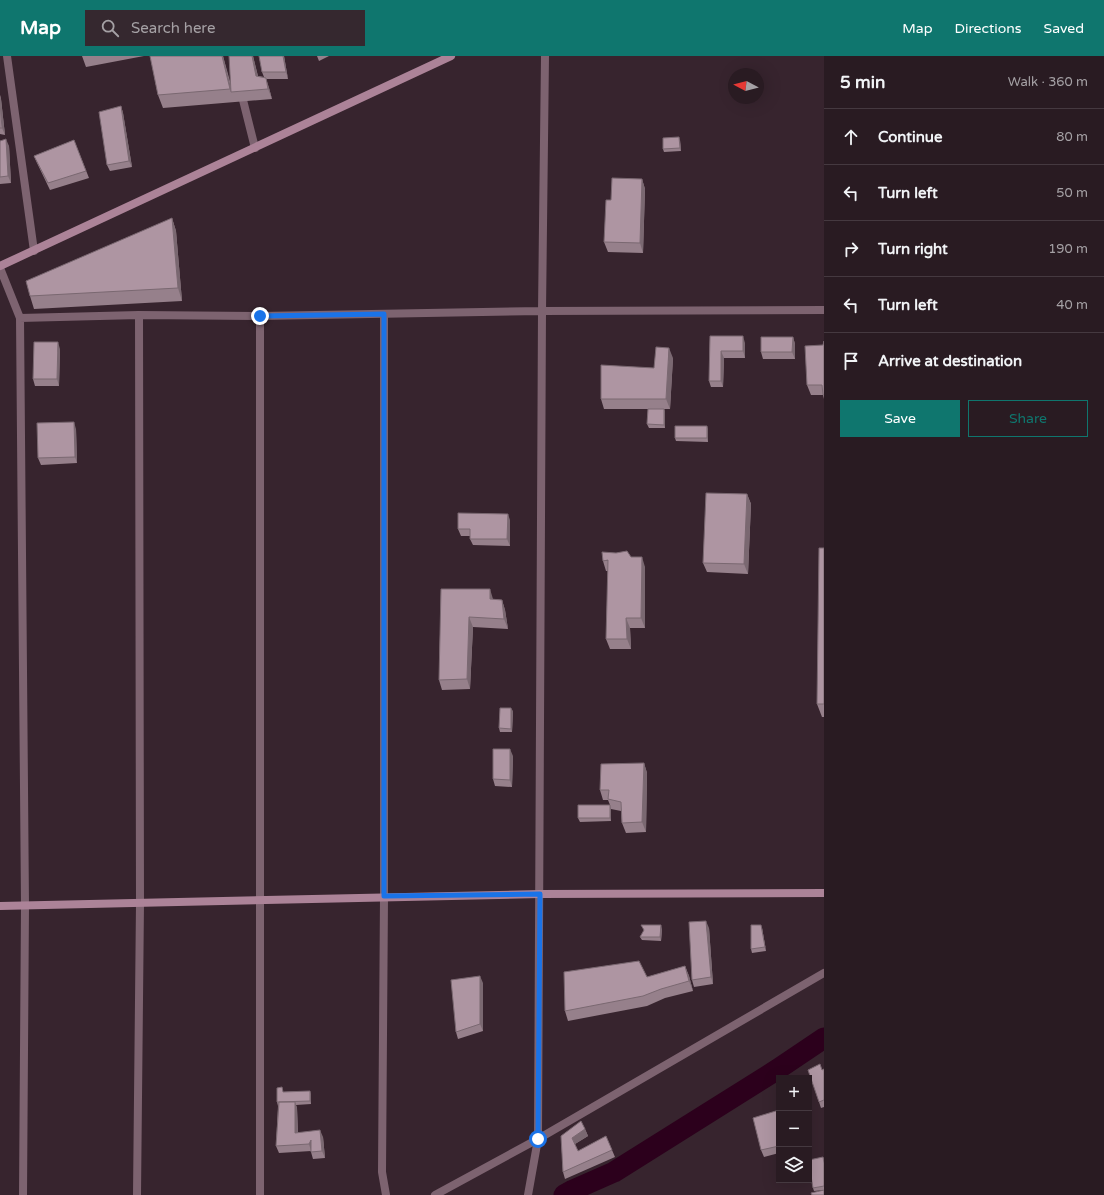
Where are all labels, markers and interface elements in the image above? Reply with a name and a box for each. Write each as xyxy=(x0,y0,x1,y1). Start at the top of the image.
search box xyxy=(85,10,365,46)
text: Map xyxy=(20,17,61,39)
icon: search xyxy=(99,17,121,39)
text: Search here xyxy=(131,19,215,37)
text: Map xyxy=(902,20,933,37)
text: Directions xyxy=(955,20,1022,37)
text: Saved xyxy=(1044,20,1084,37)
north arrow xyxy=(728,68,764,104)
text: 5 min xyxy=(840,72,885,93)
text: Walk · 360 m xyxy=(1008,74,1088,90)
icon: ahead xyxy=(840,126,862,148)
text: Continue xyxy=(878,128,942,146)
text: 80 m xyxy=(1056,129,1088,145)
icon: left xyxy=(840,182,862,204)
text: Turn left xyxy=(878,184,938,202)
text: 50 m xyxy=(1056,185,1088,201)
icon: right xyxy=(840,238,862,260)
text: Turn right xyxy=(878,240,948,258)
text: 190 m xyxy=(1048,241,1088,257)
icon: left xyxy=(840,294,862,316)
text: Turn left xyxy=(878,296,938,314)
text: 40 m xyxy=(1056,297,1088,313)
route end xyxy=(251,307,269,325)
icon: arrive xyxy=(840,350,862,372)
text: Arrive at destination xyxy=(878,352,1022,370)
button: Save xyxy=(840,400,960,437)
button: Share xyxy=(968,400,1088,437)
map controls xyxy=(776,1075,812,1183)
button: + xyxy=(776,1075,812,1111)
button: − xyxy=(776,1111,812,1147)
route start xyxy=(529,1130,547,1148)
button: layers xyxy=(776,1147,812,1183)

